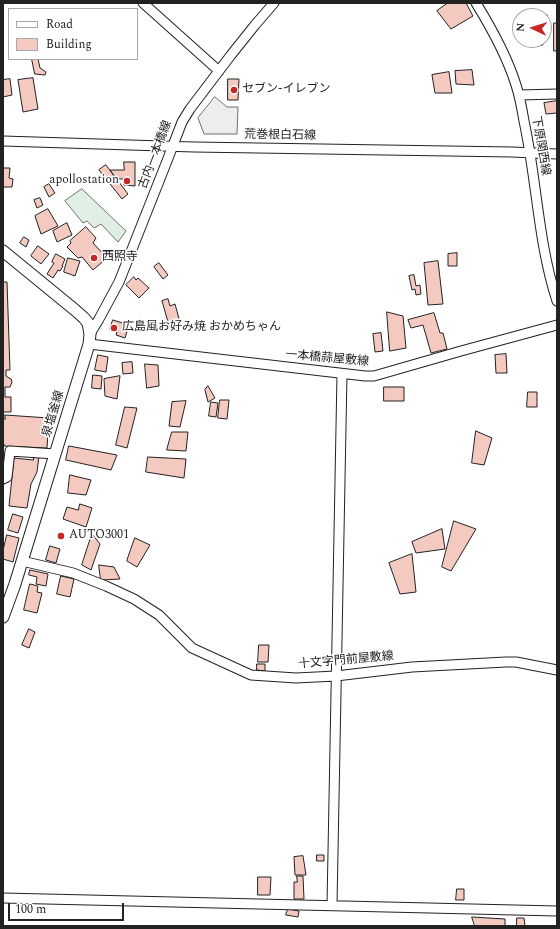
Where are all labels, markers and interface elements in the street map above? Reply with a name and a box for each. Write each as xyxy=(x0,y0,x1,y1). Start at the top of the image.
legend xyxy=(8,8,138,60)
north arrow xyxy=(512,8,552,48)
text: Road xyxy=(46,15,73,34)
text: N xyxy=(512,22,529,32)
text: Building xyxy=(46,35,92,54)
place label: セブン-イレブン xyxy=(242,83,330,97)
marker: セブン-イレブン xyxy=(229,85,239,95)
street label: 下原関西線 xyxy=(528,115,552,177)
street label: 古内一本橋線 xyxy=(136,119,176,191)
street label: 荒巻根白石線 xyxy=(244,128,316,144)
place label: apollostation xyxy=(50,174,119,188)
marker: apollostation xyxy=(122,176,132,186)
place label: 西照寺 xyxy=(102,251,138,265)
marker: 西照寺 xyxy=(89,253,99,263)
place label: 広島風お好み焼 おかめちゃん xyxy=(122,321,281,335)
marker: 広島風お好み焼 おかめちゃん xyxy=(109,323,119,333)
street label: 一本橋蒜屋敷線 xyxy=(285,348,369,370)
street label: 泉塩釜線 xyxy=(40,389,68,439)
place label: AUTO3001 xyxy=(69,529,129,543)
marker: AUTO3001 xyxy=(56,531,66,541)
street label: 十文字門前屋敷線 xyxy=(298,650,394,672)
scale bar xyxy=(10,895,126,921)
text: 100 m xyxy=(15,900,46,919)

